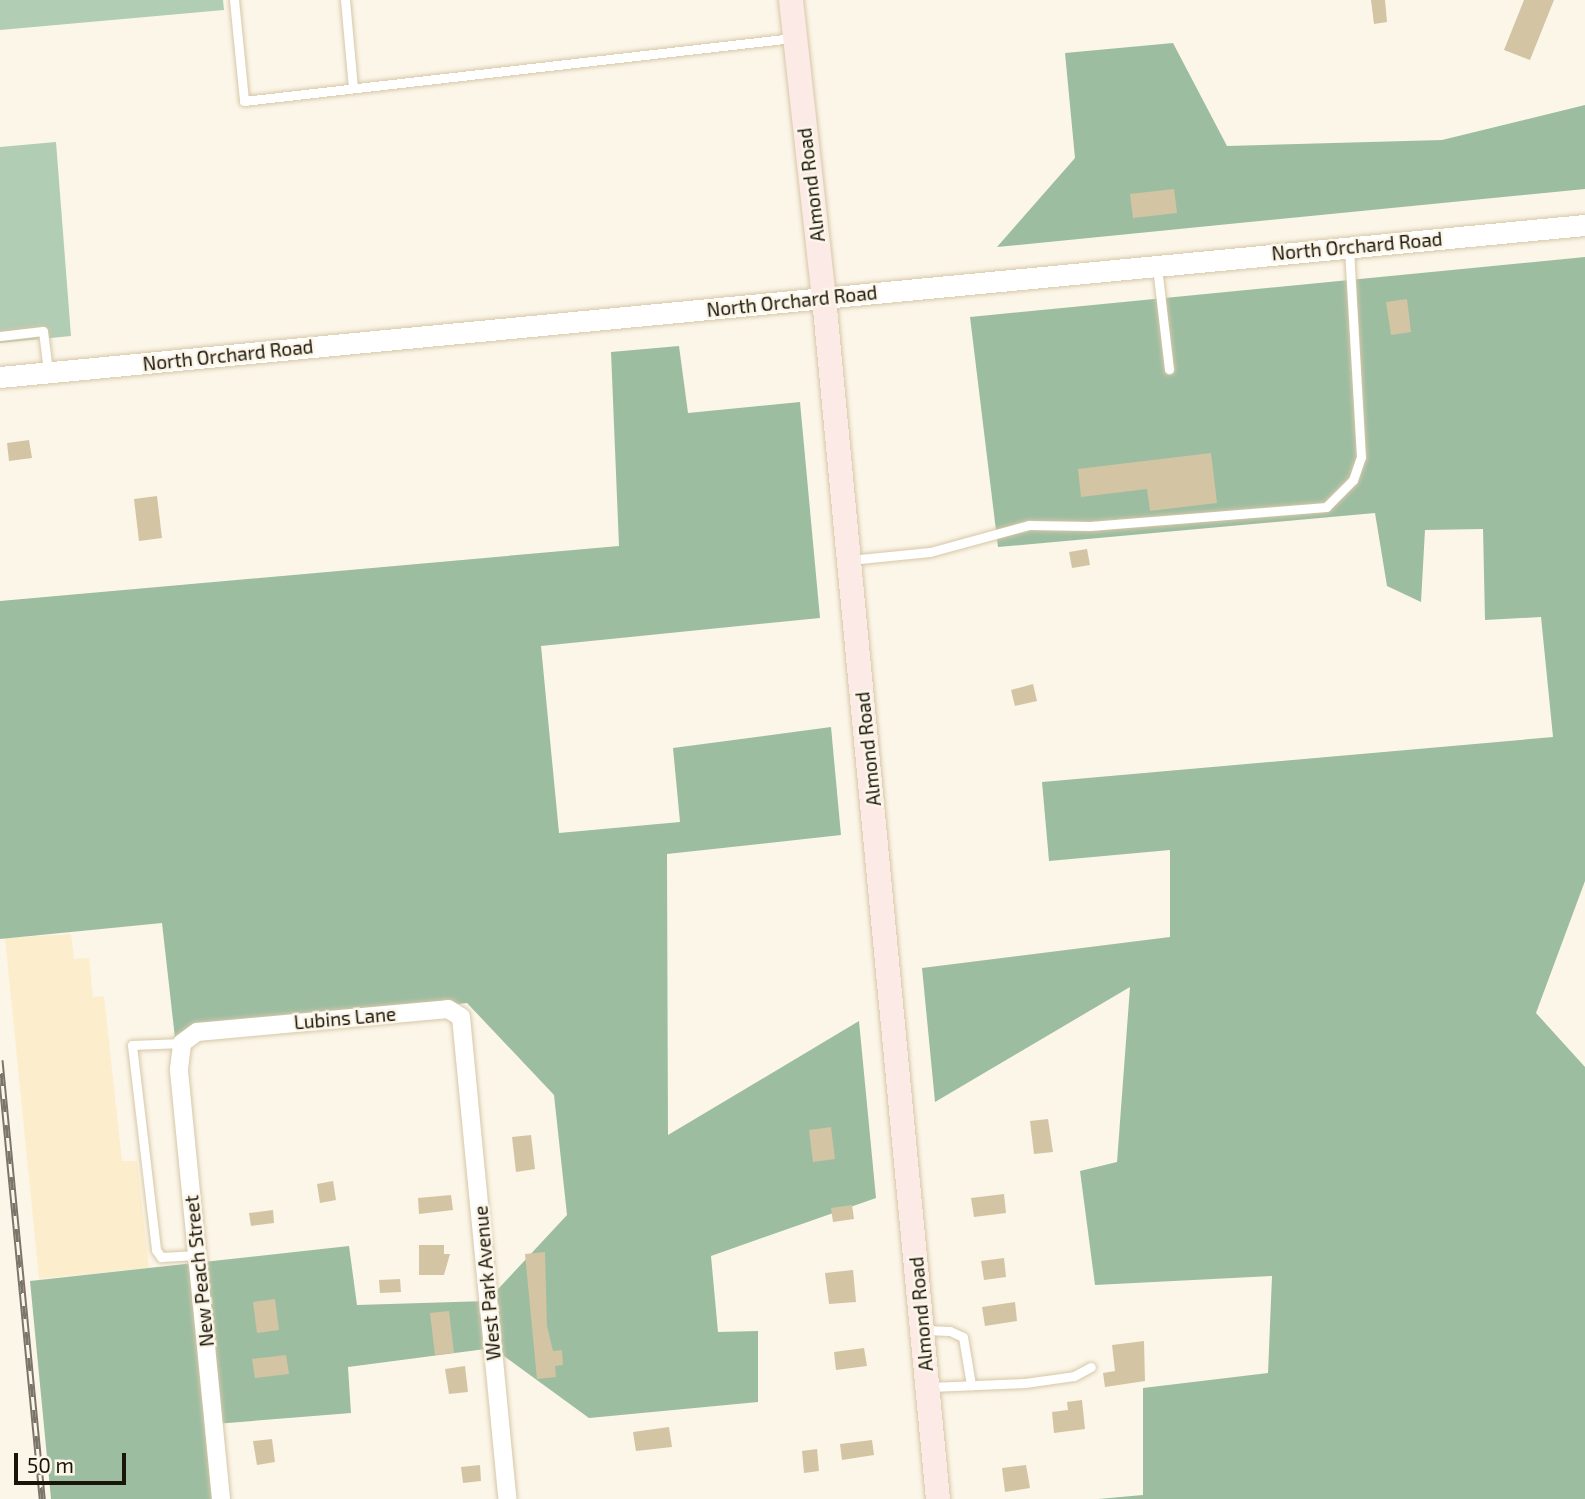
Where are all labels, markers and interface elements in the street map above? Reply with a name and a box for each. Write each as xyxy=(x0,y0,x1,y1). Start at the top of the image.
street label: Almond Road xyxy=(793,127,829,243)
street label: North Orchard Road xyxy=(1271,227,1443,265)
street label: North Orchard Road xyxy=(706,281,878,321)
street label: North Orchard Road xyxy=(142,335,314,375)
street label: Almond Road xyxy=(851,691,885,807)
street label: Lubins Lane xyxy=(293,1002,397,1034)
street label: New Peach Street xyxy=(180,1194,218,1348)
street label: West Park Avenue xyxy=(469,1204,505,1362)
street label: Almond Road xyxy=(905,1256,937,1372)
scale bar xyxy=(18,1440,130,1484)
text: 50 m xyxy=(27,1452,74,1477)

